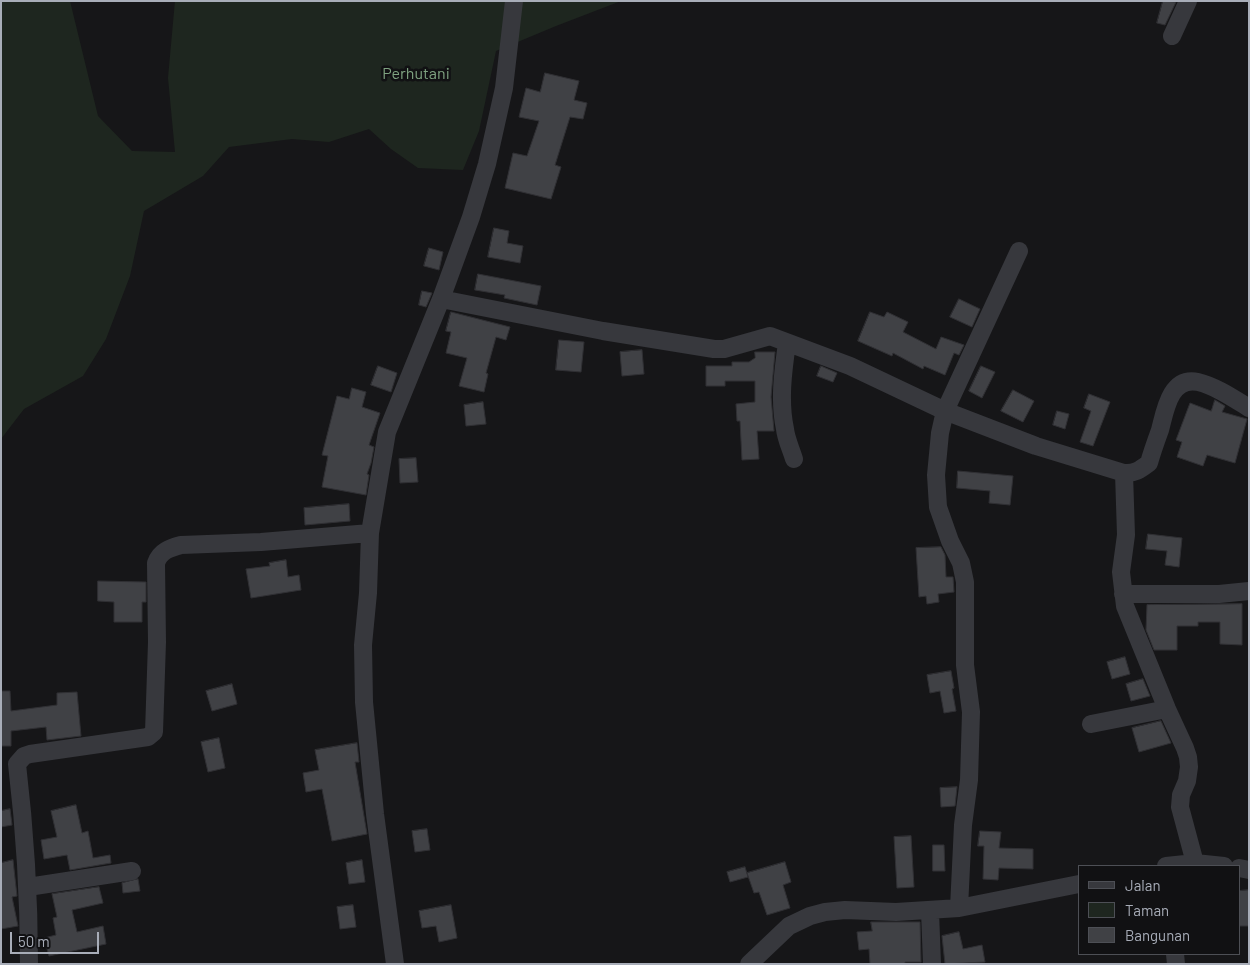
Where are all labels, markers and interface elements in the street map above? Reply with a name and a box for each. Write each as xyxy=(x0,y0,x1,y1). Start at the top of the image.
park label: Perhutani xyxy=(382,64,450,84)
legend xyxy=(1078,865,1240,955)
text: Jalan xyxy=(1125,876,1161,894)
text: Taman xyxy=(1125,901,1169,919)
scale bar xyxy=(12,922,101,954)
text: Bangunan xyxy=(1125,926,1190,944)
text: 50 m xyxy=(18,932,50,950)

